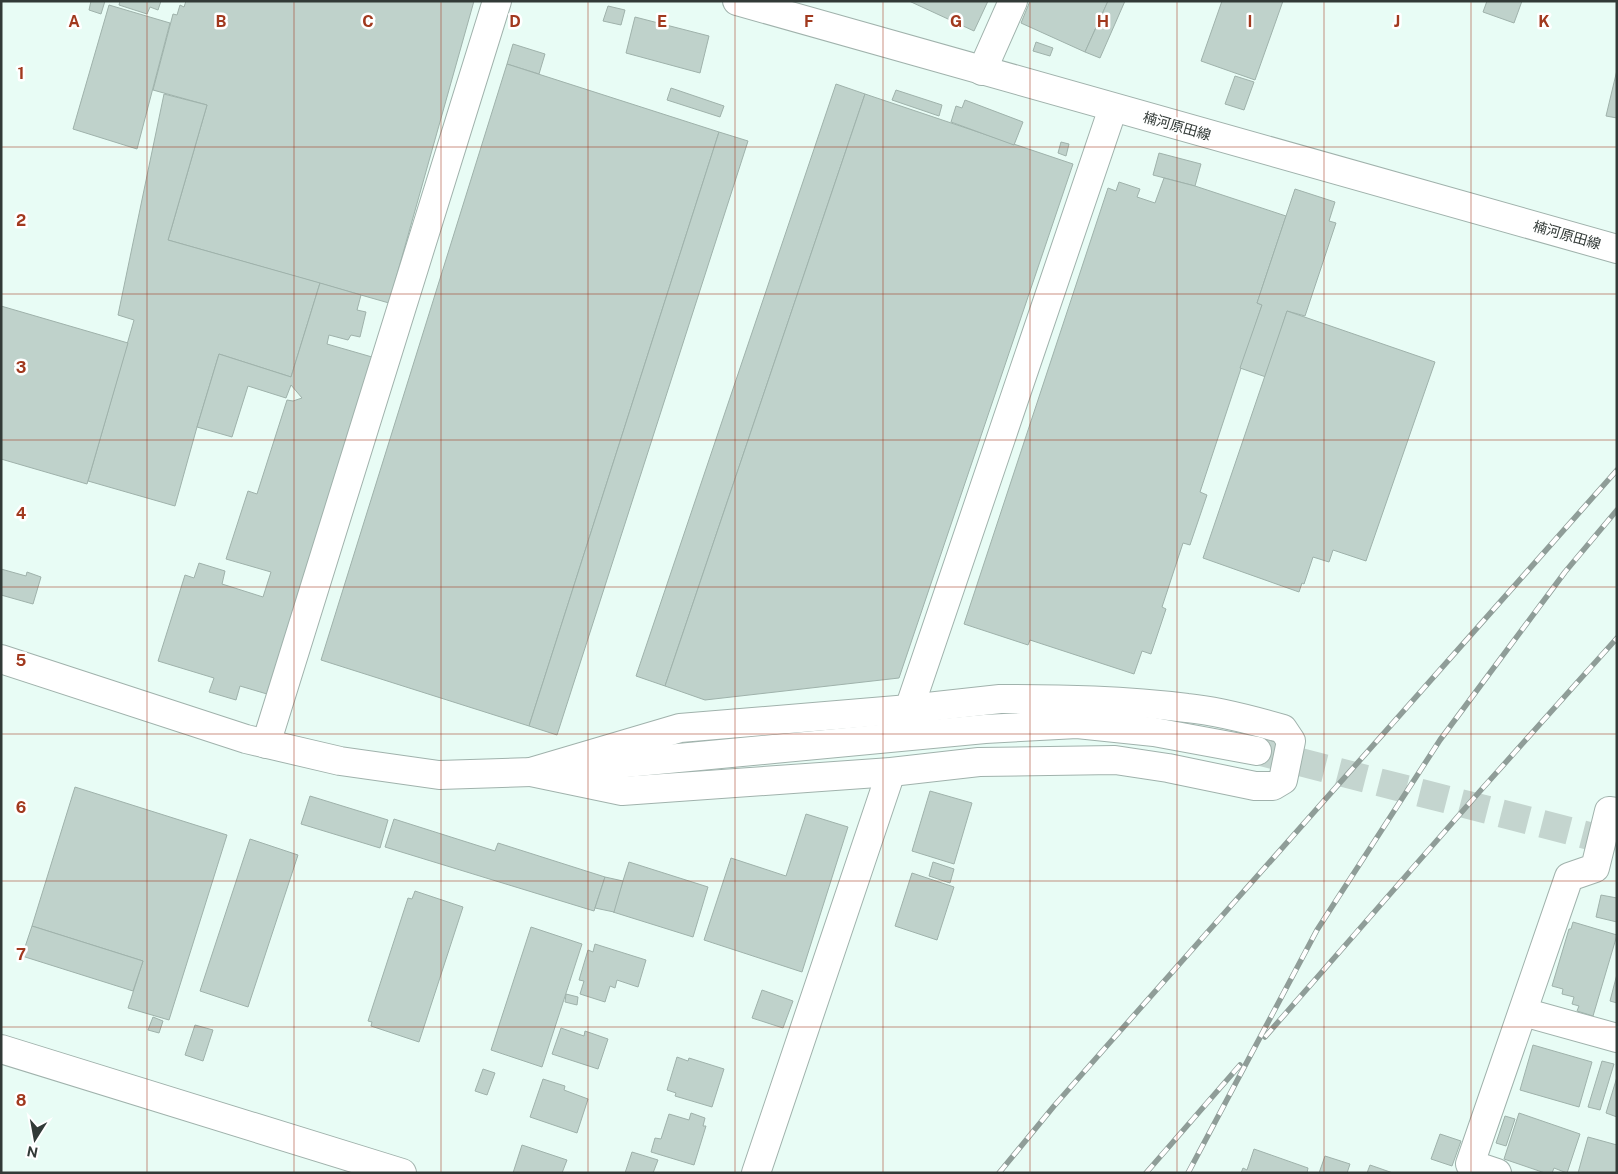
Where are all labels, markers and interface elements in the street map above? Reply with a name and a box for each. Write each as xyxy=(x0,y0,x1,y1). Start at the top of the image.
text: A xyxy=(68,12,80,31)
text: B xyxy=(216,12,227,31)
text: C xyxy=(362,12,374,31)
text: D xyxy=(509,12,521,31)
text: E xyxy=(657,12,667,31)
text: F xyxy=(804,12,814,31)
text: G xyxy=(950,12,962,31)
text: H xyxy=(1097,12,1109,31)
text: I xyxy=(1248,12,1252,31)
text: J xyxy=(1394,12,1400,31)
text: K xyxy=(1538,12,1550,31)
text: 1 xyxy=(18,64,24,83)
street label: 楠河原田線 xyxy=(1141,109,1213,143)
text: 2 xyxy=(16,211,26,230)
street label: 楠河原田線 xyxy=(1531,218,1603,252)
text: 3 xyxy=(16,358,26,377)
text: 4 xyxy=(16,504,27,523)
text: 5 xyxy=(16,651,27,670)
text: 6 xyxy=(16,798,26,817)
text: 7 xyxy=(16,945,26,964)
text: 8 xyxy=(16,1091,27,1110)
north arrow xyxy=(10,1114,60,1164)
text: N xyxy=(26,1143,39,1161)

